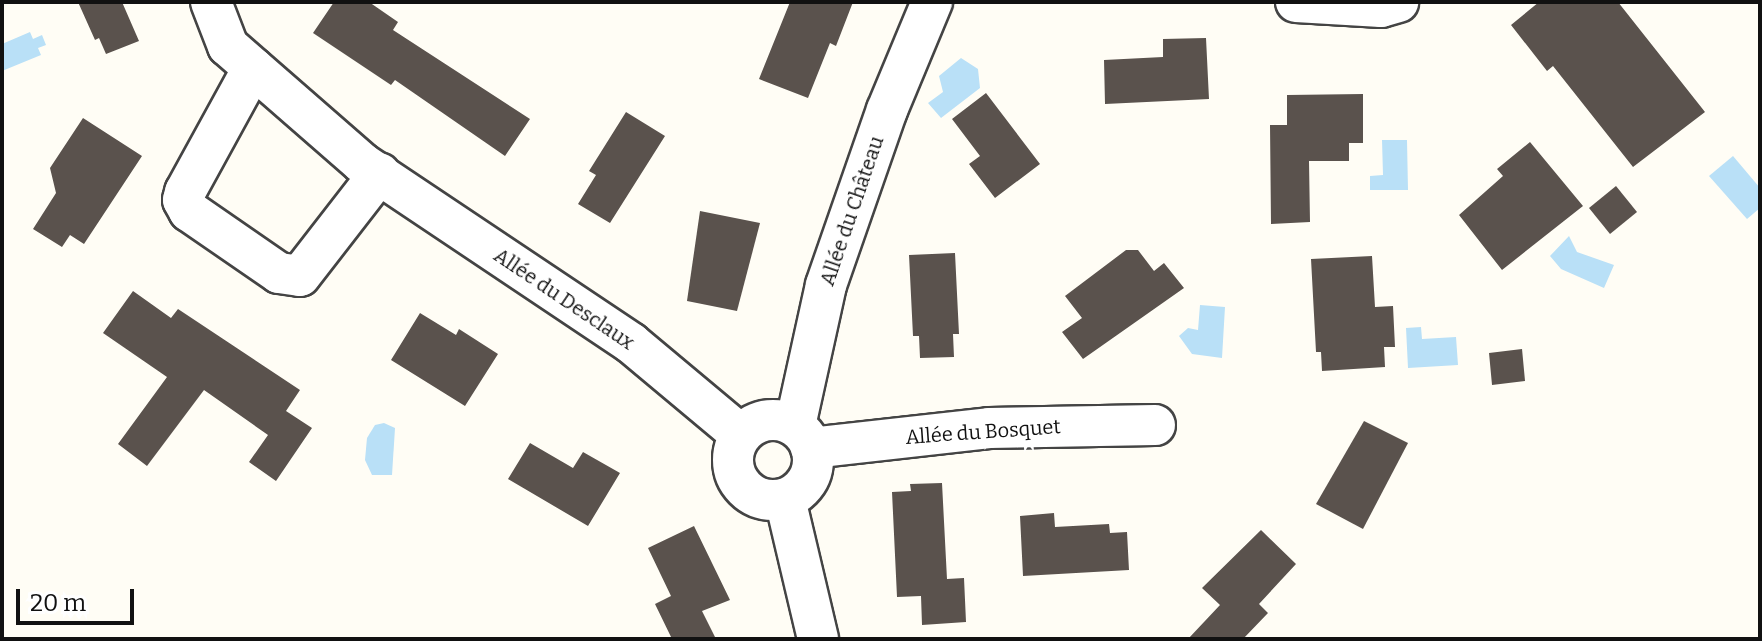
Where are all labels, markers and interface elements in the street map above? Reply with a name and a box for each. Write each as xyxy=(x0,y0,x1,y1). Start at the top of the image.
street label: Allée du Château xyxy=(815,133,889,289)
street label: Allée du Desclaux xyxy=(489,243,639,355)
street label: Allée du Bosquet xyxy=(905,415,1061,449)
scale bar xyxy=(20,573,138,623)
text: 20 m xyxy=(30,589,86,617)

